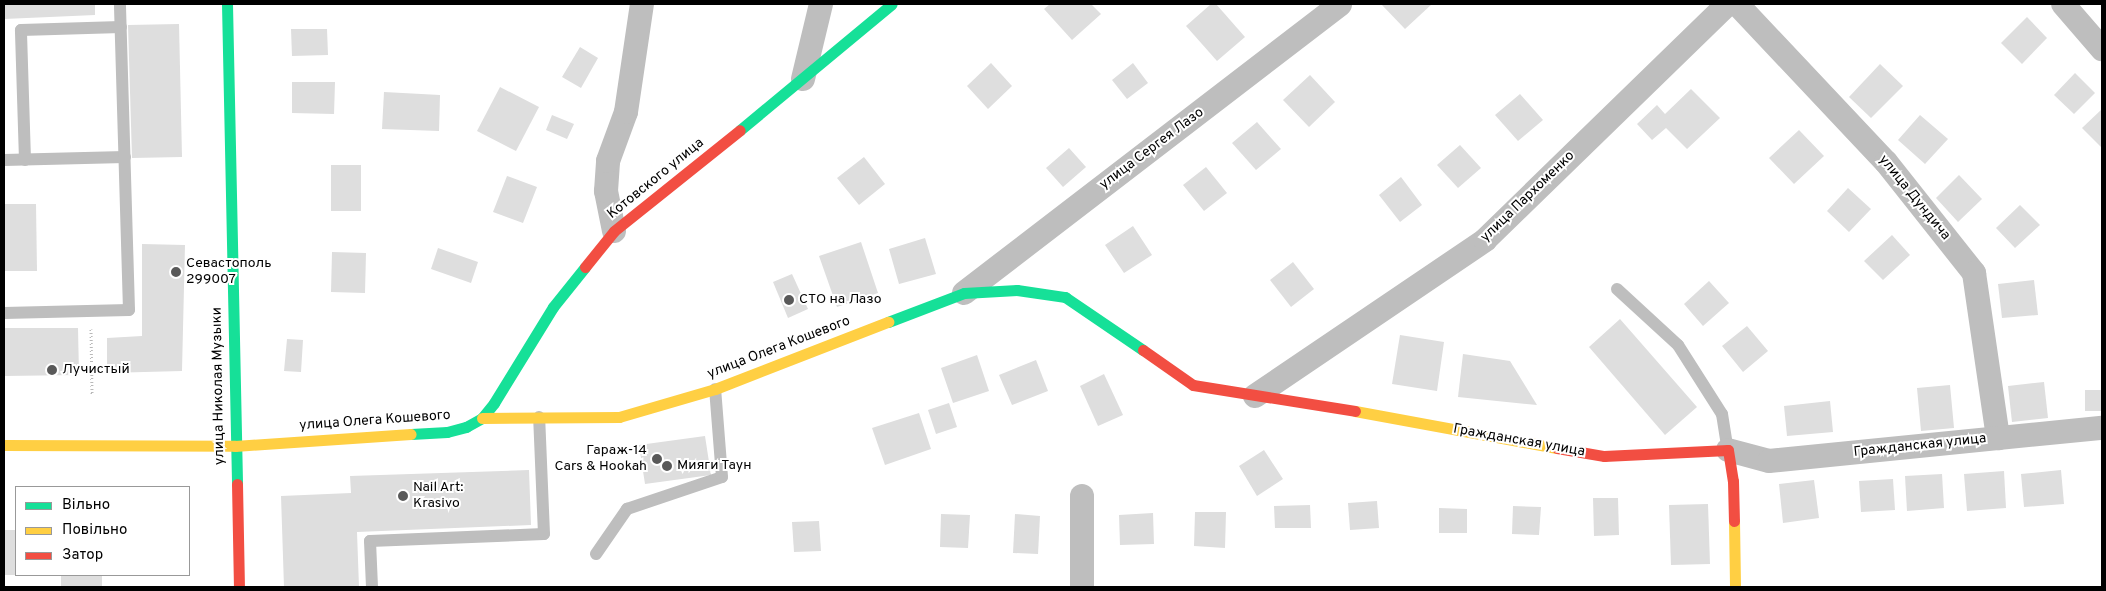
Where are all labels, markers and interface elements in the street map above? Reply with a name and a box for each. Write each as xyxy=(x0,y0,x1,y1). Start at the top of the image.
street label: улица Сергея Лазо xyxy=(1097,104,1207,194)
street label: Котовского улица xyxy=(604,135,708,223)
street label: улица Пархоменко xyxy=(1478,148,1578,246)
street label: улица Дундича xyxy=(1875,152,1953,244)
place label: Севастополь 299007 xyxy=(186,256,272,288)
marker: Севастополь 299007 xyxy=(170,266,182,278)
place label: СТО на Лазо xyxy=(799,292,882,308)
marker: СТО на Лазо xyxy=(783,294,795,306)
street label: улица Николая Музыки xyxy=(209,307,229,465)
street label: улица Олега Кошевого xyxy=(705,313,853,383)
place label: Лучистый xyxy=(62,362,130,378)
marker: Лучистый xyxy=(46,364,58,376)
street label: улица Олега Кошевого xyxy=(299,407,451,435)
street label: Гражданская улица xyxy=(1452,421,1586,461)
street label: Гражданская улица xyxy=(1853,431,1987,461)
place label: Гараж-14 Cars & Hookah xyxy=(554,443,647,476)
marker: Гараж-14 Cars & Hookah xyxy=(651,453,663,465)
place label: Мияги Таун xyxy=(677,458,752,474)
marker: Мияги Таун xyxy=(661,460,673,472)
place label: Nail Art: Krasivo xyxy=(413,480,464,512)
legend xyxy=(15,486,190,576)
marker: Nail Art: Krasivo xyxy=(397,490,409,502)
text: Вільно xyxy=(62,496,110,515)
text: Повільно xyxy=(62,521,127,540)
text: Затор xyxy=(62,546,103,565)

